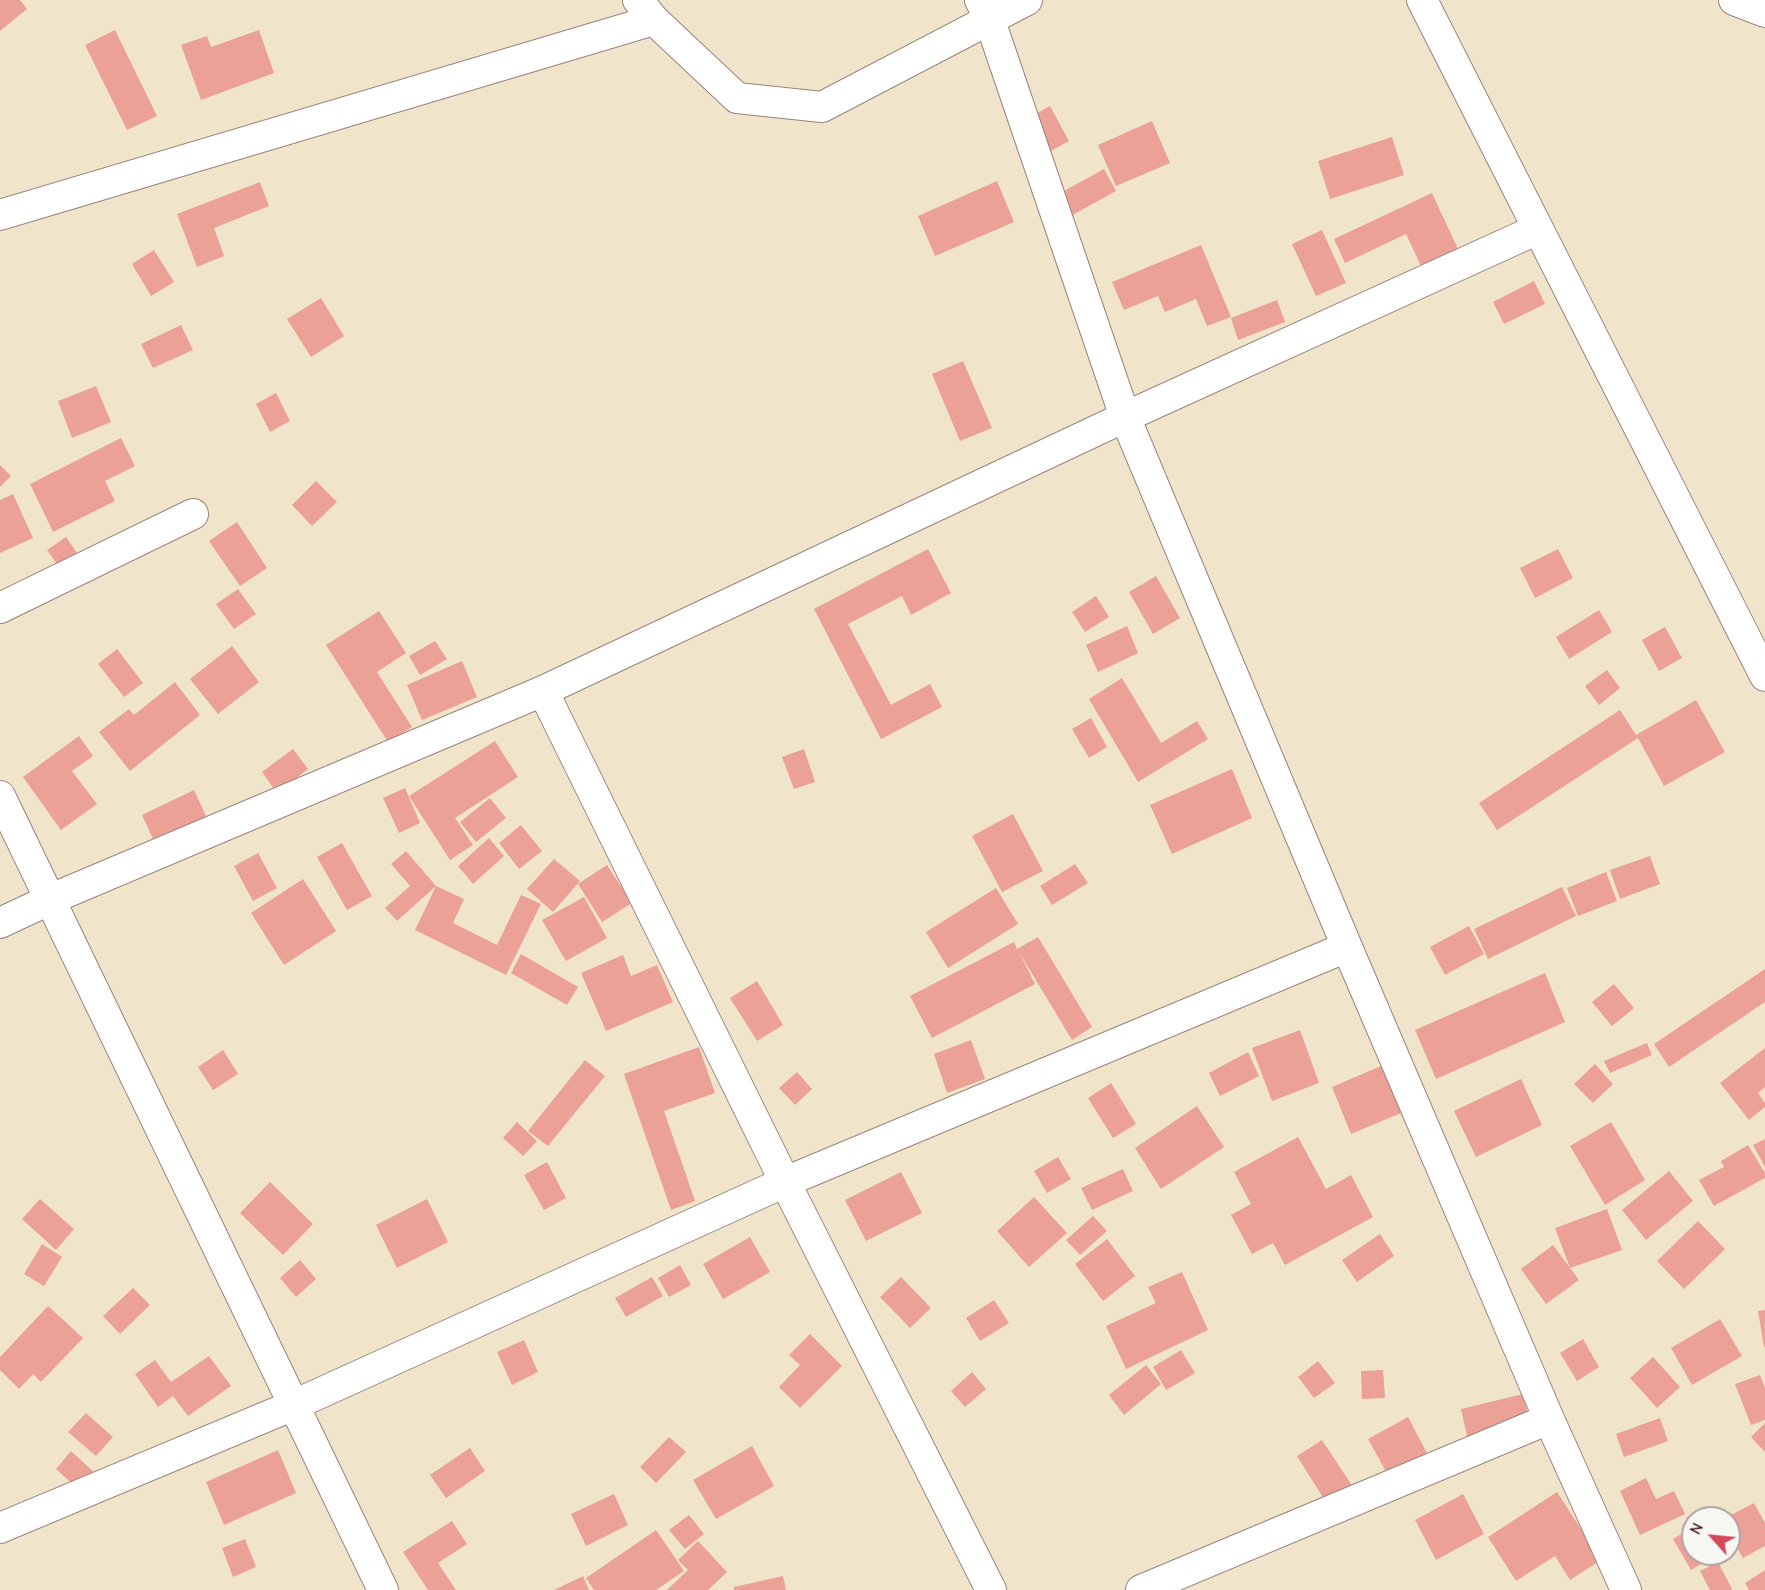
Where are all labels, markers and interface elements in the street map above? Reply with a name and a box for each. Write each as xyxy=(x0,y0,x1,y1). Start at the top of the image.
north arrow xyxy=(1681,1506,1741,1566)
text: N xyxy=(1686,1520,1707,1537)

